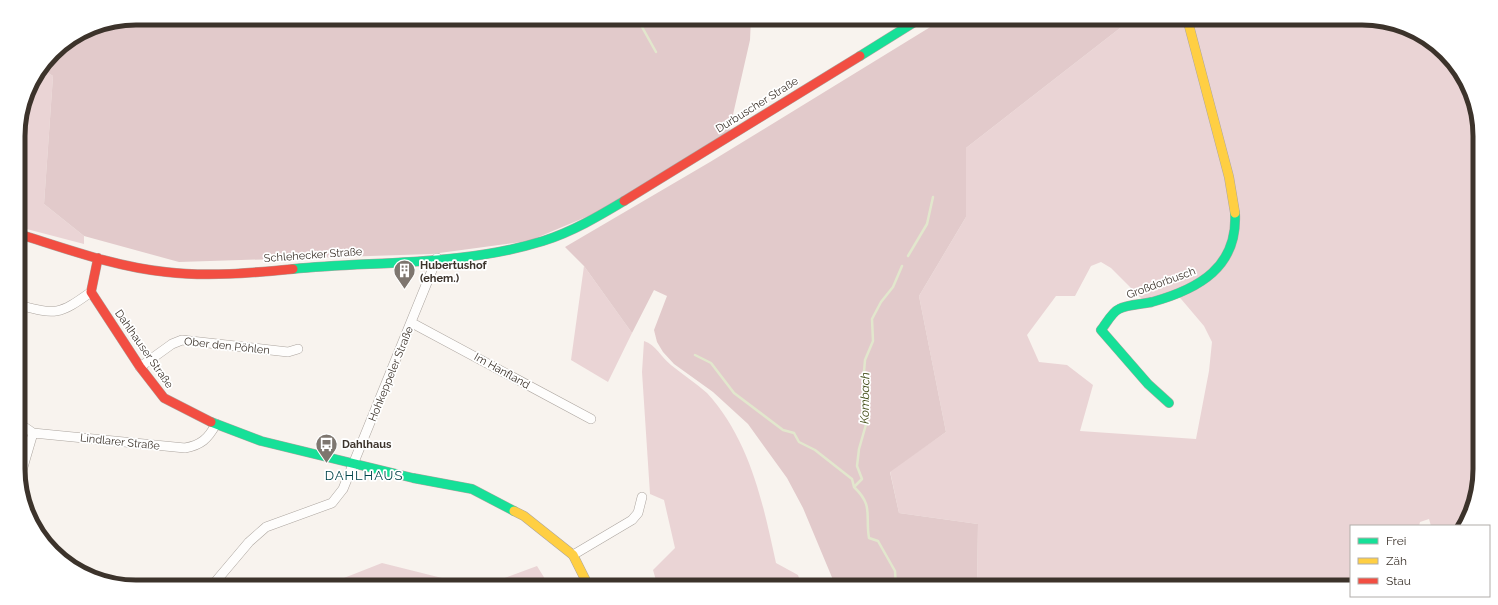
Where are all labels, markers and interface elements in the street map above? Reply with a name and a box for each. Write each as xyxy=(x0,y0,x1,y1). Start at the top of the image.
street label: Durbuscher Straße xyxy=(713,74,801,136)
street label: Schlehecker Straße xyxy=(263,245,363,265)
building icon: Hubertushof (ehem.) xyxy=(392,258,418,291)
place label: Hubertushof (ehem.) xyxy=(420,259,488,285)
street label: Großdorbusch xyxy=(1125,264,1197,302)
street label: Dahlhauser Straße xyxy=(112,307,176,391)
street label: Hohkeppeler Straße xyxy=(366,324,416,423)
street label: Ober den Pöhlen xyxy=(184,335,270,357)
street label: Im Hanfland xyxy=(472,350,532,392)
water label: Kombach xyxy=(858,372,872,424)
street label: Lindlarer Straße xyxy=(79,431,161,453)
bus stop icon: Dahlhaus xyxy=(313,431,339,464)
place label: Dahlhaus xyxy=(342,438,392,451)
district label: DAHLHAUS xyxy=(325,468,403,483)
legend xyxy=(1350,525,1490,597)
text: Frei xyxy=(1386,534,1406,548)
text: Zäh xyxy=(1386,554,1407,568)
text: Stau xyxy=(1386,574,1411,588)

